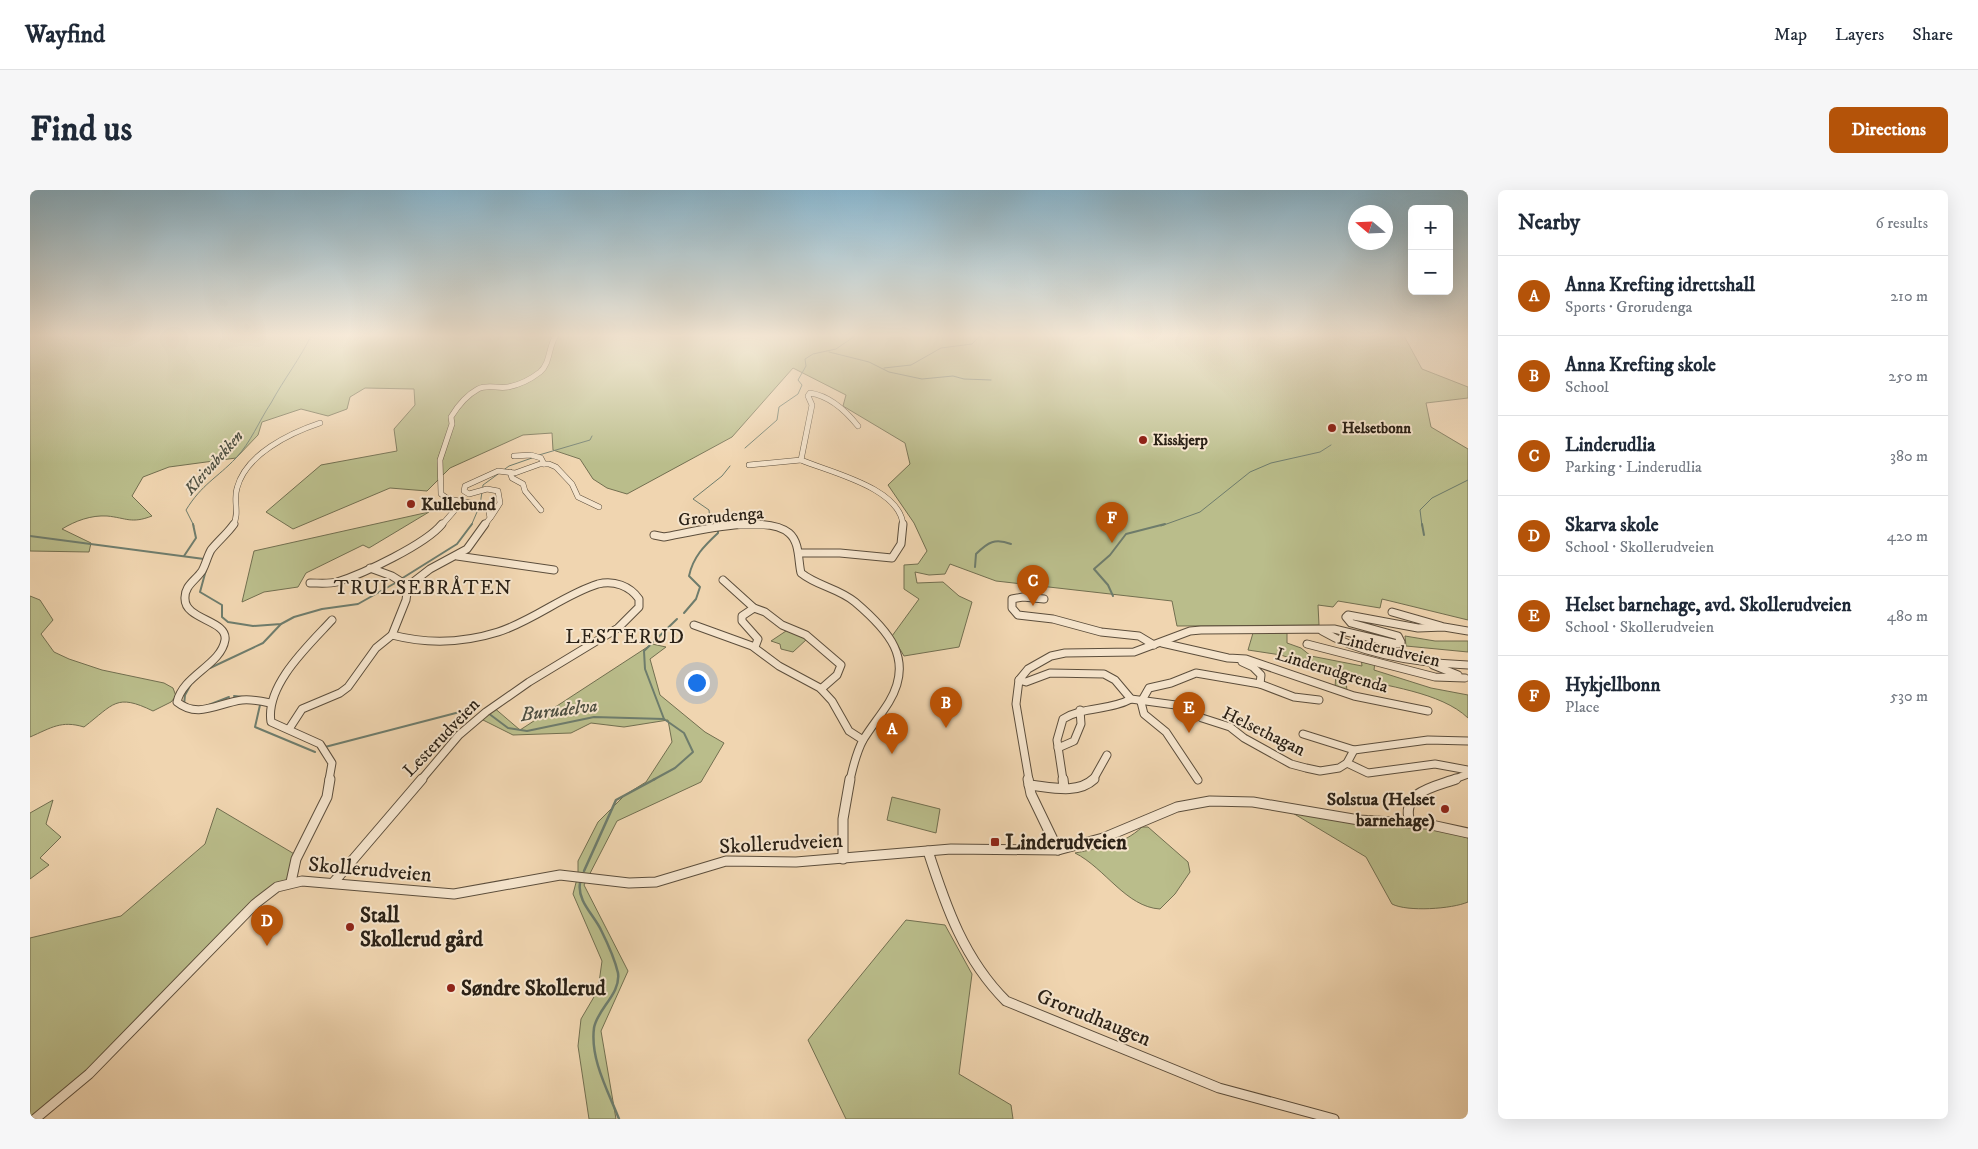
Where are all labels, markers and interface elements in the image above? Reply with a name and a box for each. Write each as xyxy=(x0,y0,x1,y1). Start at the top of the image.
text: Wayfind xyxy=(25,20,105,50)
text: Map xyxy=(1774,24,1807,46)
text: Layers xyxy=(1835,24,1884,46)
text: Share xyxy=(1912,24,1953,46)
button: Directions xyxy=(1829,107,1948,153)
text: Find us xyxy=(30,108,132,152)
north arrow xyxy=(1348,205,1393,250)
map controls xyxy=(1408,205,1453,295)
button: + xyxy=(1408,205,1453,250)
text: Nearby xyxy=(1518,210,1580,236)
text: 6 results xyxy=(1875,213,1928,233)
button: − xyxy=(1408,250,1453,295)
text: Anna Krefting idrettshall xyxy=(1565,274,1755,297)
text: A xyxy=(1529,286,1539,306)
text: 210 m xyxy=(1890,286,1928,306)
text: Sports · Grorudenga xyxy=(1565,297,1692,317)
text: Anna Krefting skole xyxy=(1565,354,1716,377)
text: B xyxy=(1529,366,1539,386)
text: 250 m xyxy=(1888,366,1928,386)
text: School xyxy=(1565,377,1609,397)
place label: Helsetbonn xyxy=(1342,419,1411,438)
marker: Helsetbonn xyxy=(1326,422,1338,434)
water label: Kleivabekken xyxy=(179,426,248,500)
place label: Kisskjerp xyxy=(1153,431,1208,450)
marker: Kisskjerp xyxy=(1137,434,1149,446)
text: Linderudlia xyxy=(1565,434,1655,457)
text: C xyxy=(1529,446,1539,466)
text: 380 m xyxy=(1890,446,1928,466)
text: Parking · Linderudlia xyxy=(1565,457,1702,477)
place label: Kullebund xyxy=(421,494,497,516)
marker: Kullebund xyxy=(405,498,417,510)
street label: Grorudenga xyxy=(677,502,765,532)
pin: F xyxy=(1096,502,1128,543)
text: Skarva skole xyxy=(1565,514,1659,537)
text: D xyxy=(1528,526,1540,546)
text: 420 m xyxy=(1887,526,1928,546)
text: School · Skollerudveien xyxy=(1565,537,1714,557)
pin: C xyxy=(1017,565,1049,606)
district label: TRULSEBRÅTEN xyxy=(334,575,512,601)
text: Helset barnehage, avd. Skollerudveien xyxy=(1565,594,1851,617)
text: E xyxy=(1528,606,1540,626)
text: 480 m xyxy=(1887,606,1928,626)
text: School · Skollerudveien xyxy=(1565,617,1714,637)
district label: LESTERUD xyxy=(565,625,685,650)
street label: Linderudveien xyxy=(1335,627,1443,673)
street label: Linderudgrenda xyxy=(1273,643,1391,699)
your location xyxy=(684,670,710,696)
text: Hykjellbonn xyxy=(1565,674,1660,697)
text: F xyxy=(1529,686,1539,706)
text: 530 m xyxy=(1890,686,1928,706)
pin: B xyxy=(930,687,962,728)
pin: E xyxy=(1173,692,1205,733)
street label: Lesterudveien xyxy=(399,693,485,782)
water label: Burudelva xyxy=(519,694,599,727)
text: Place xyxy=(1565,697,1599,717)
street label: Helsethagan xyxy=(1218,702,1309,762)
pin: A xyxy=(876,713,908,754)
place label: Solstua (Helset barnehage) xyxy=(1327,789,1435,832)
marker: Solstua (Helset barnehage) xyxy=(1439,803,1451,815)
street label: Skollerudveien xyxy=(719,828,844,860)
place label: Linderudveien xyxy=(1005,830,1128,856)
marker: Linderudveien xyxy=(989,836,1001,848)
street label: Skollerudveien xyxy=(307,852,433,888)
place label: Stall Skollerud gård xyxy=(360,903,483,953)
pin: D xyxy=(251,905,283,946)
marker: Stall Skollerud gård xyxy=(344,921,356,933)
place label: Søndre Skollerud xyxy=(461,976,606,1002)
marker: Søndre Skollerud xyxy=(445,982,457,994)
street label: Grorudhaugen xyxy=(1033,983,1155,1053)

